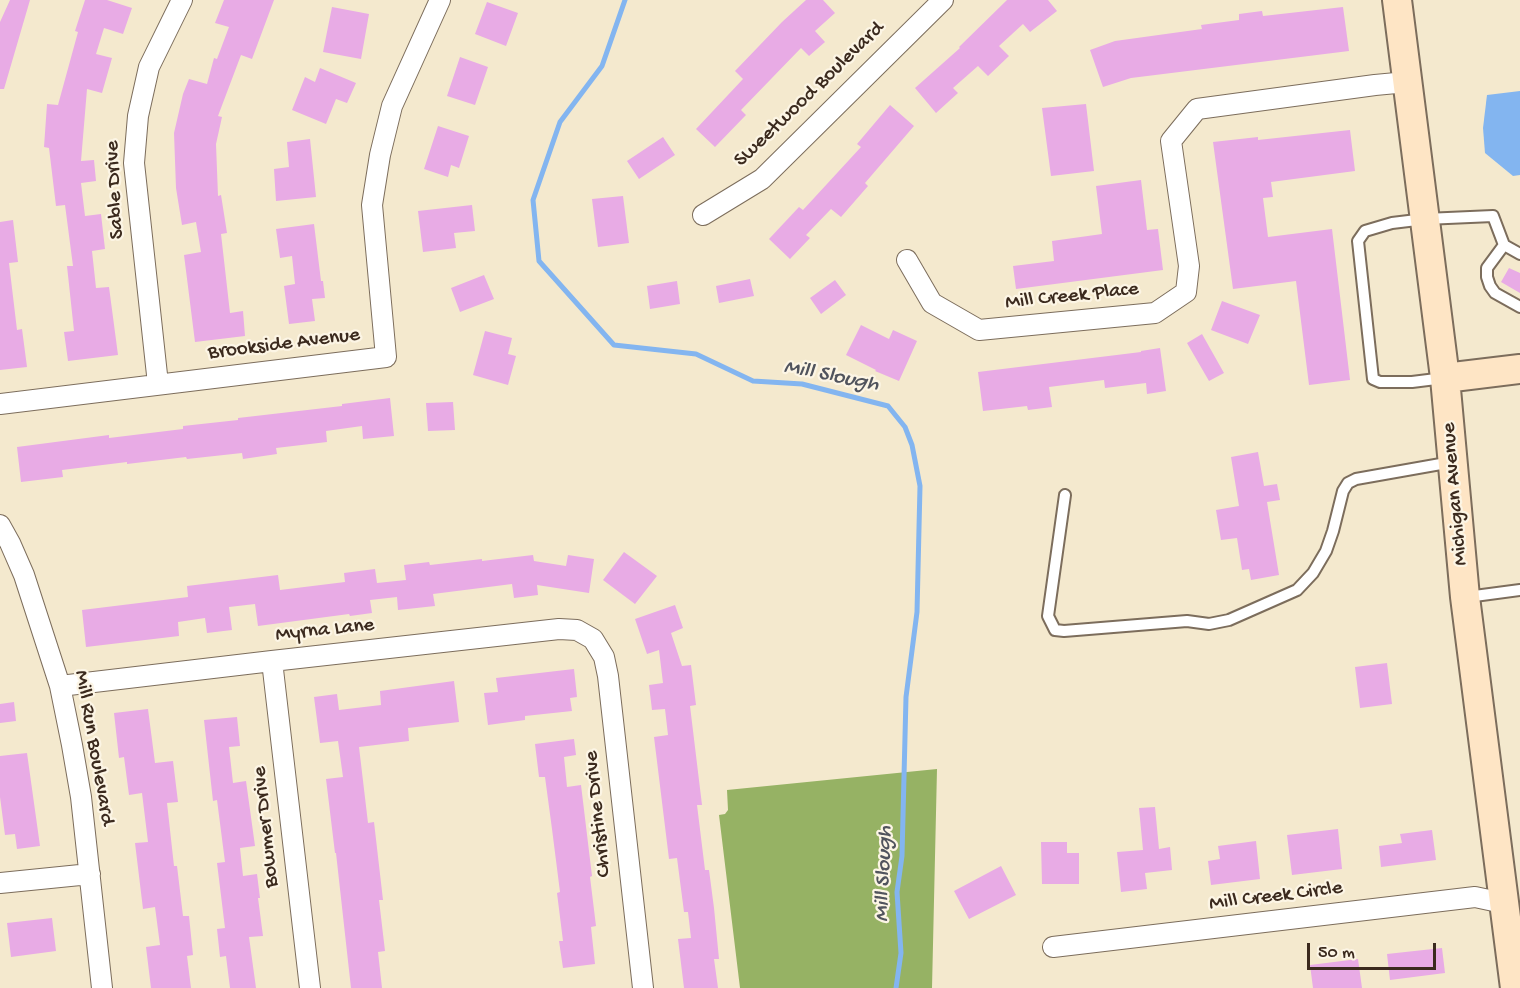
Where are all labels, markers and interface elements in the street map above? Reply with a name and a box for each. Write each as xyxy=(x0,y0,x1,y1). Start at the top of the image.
street label: Sweetwood Boulevard xyxy=(730,17,890,173)
street label: Sable Drive xyxy=(101,140,131,240)
street label: Mill Creek Place xyxy=(1004,277,1140,317)
street label: Brookside Avenue xyxy=(207,323,361,367)
water label: Mill Slough xyxy=(781,355,881,399)
street label: Michigan Avenue xyxy=(1437,421,1475,567)
street label: Myrna Lane xyxy=(274,613,376,649)
street label: Mill Run Boulevard xyxy=(67,669,119,827)
street label: Christine Drive xyxy=(580,749,618,879)
street label: Bowmer Drive xyxy=(248,765,286,889)
water label: Mill Slough xyxy=(870,826,900,922)
street label: Mill Creek Circle xyxy=(1208,876,1344,918)
scale bar xyxy=(1310,931,1439,969)
text: 50 m xyxy=(1318,943,1355,964)

